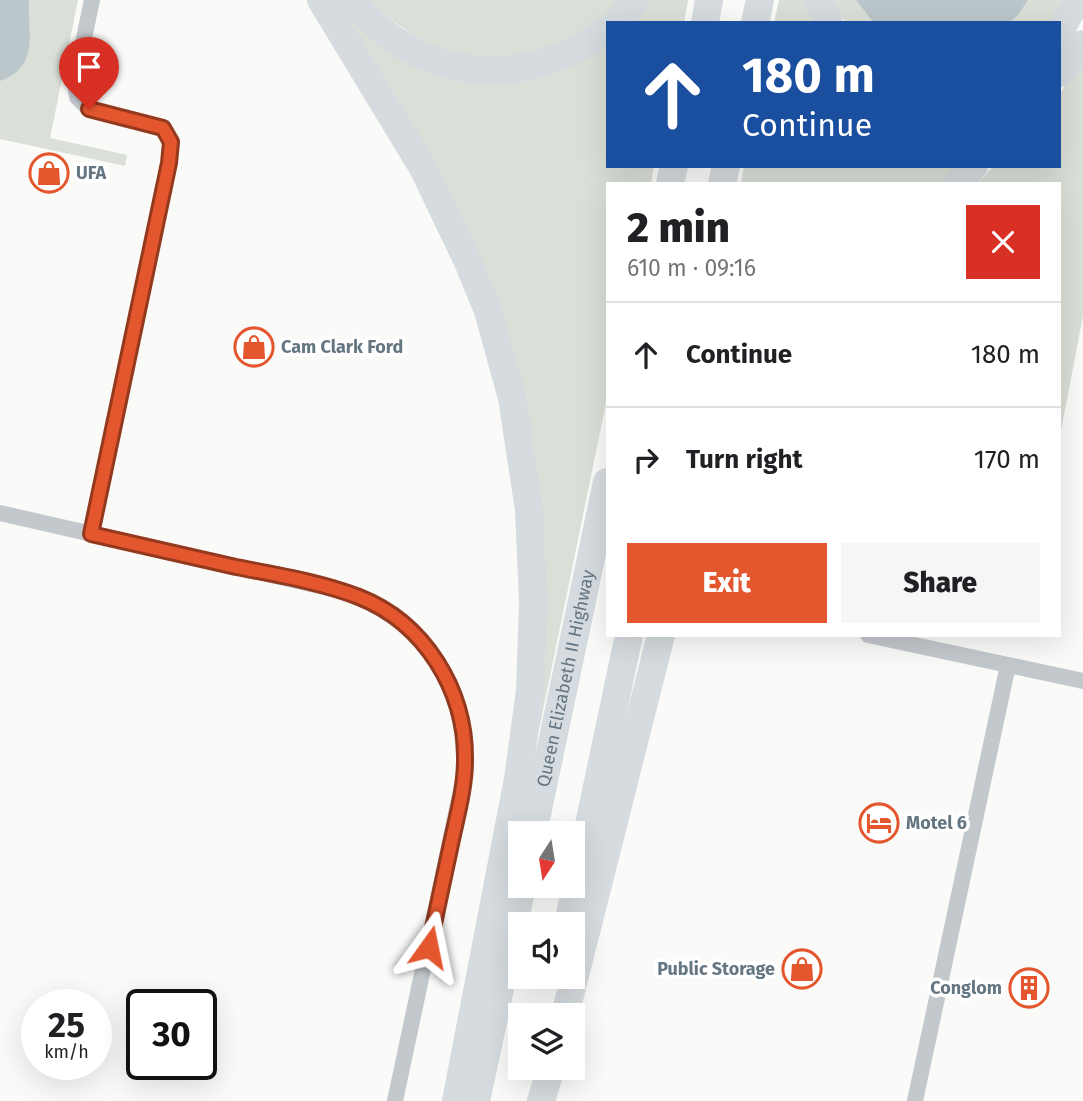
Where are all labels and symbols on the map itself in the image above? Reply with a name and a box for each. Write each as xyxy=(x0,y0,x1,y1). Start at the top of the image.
pin xyxy=(59,37,119,109)
shop icon: UFA xyxy=(28,152,70,194)
place label: UFA xyxy=(76,162,107,184)
shop icon: Cam Clark Ford xyxy=(233,326,275,368)
place label: Cam Clark Ford xyxy=(281,336,403,358)
street label: Queen Elizabeth II Highway xyxy=(532,568,599,789)
hotel icon: Motel 6 xyxy=(858,802,900,844)
place label: Motel 6 xyxy=(906,812,967,834)
north arrow xyxy=(508,821,584,898)
position arrow xyxy=(392,910,466,984)
shop icon: Public Storage xyxy=(781,948,823,990)
place label: Public Storage xyxy=(657,958,775,980)
building icon: Conglom xyxy=(1008,967,1050,1009)
place label: Conglom xyxy=(930,977,1002,999)
speed limit sign: 30 xyxy=(126,989,217,1080)

